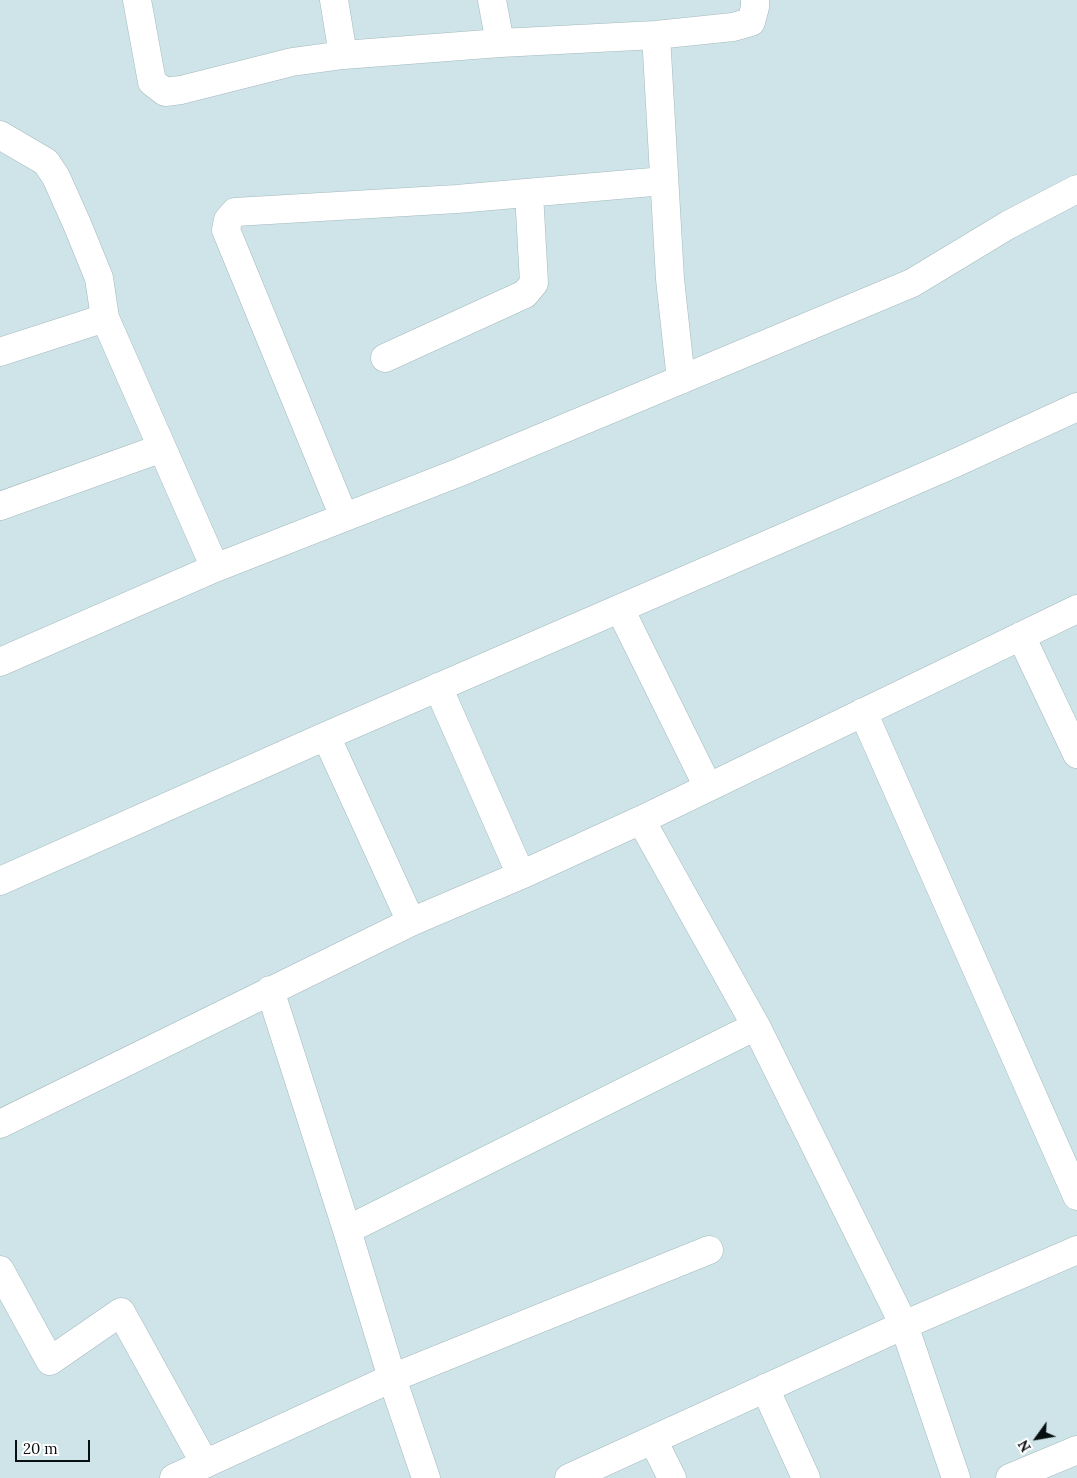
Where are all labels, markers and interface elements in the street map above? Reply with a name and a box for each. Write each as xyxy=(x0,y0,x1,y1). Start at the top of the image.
north arrow xyxy=(1012,1413,1062,1463)
scale bar xyxy=(18,1430,92,1462)
text: N xyxy=(1014,1437,1035,1455)
text: 20 m xyxy=(23,1439,58,1458)

